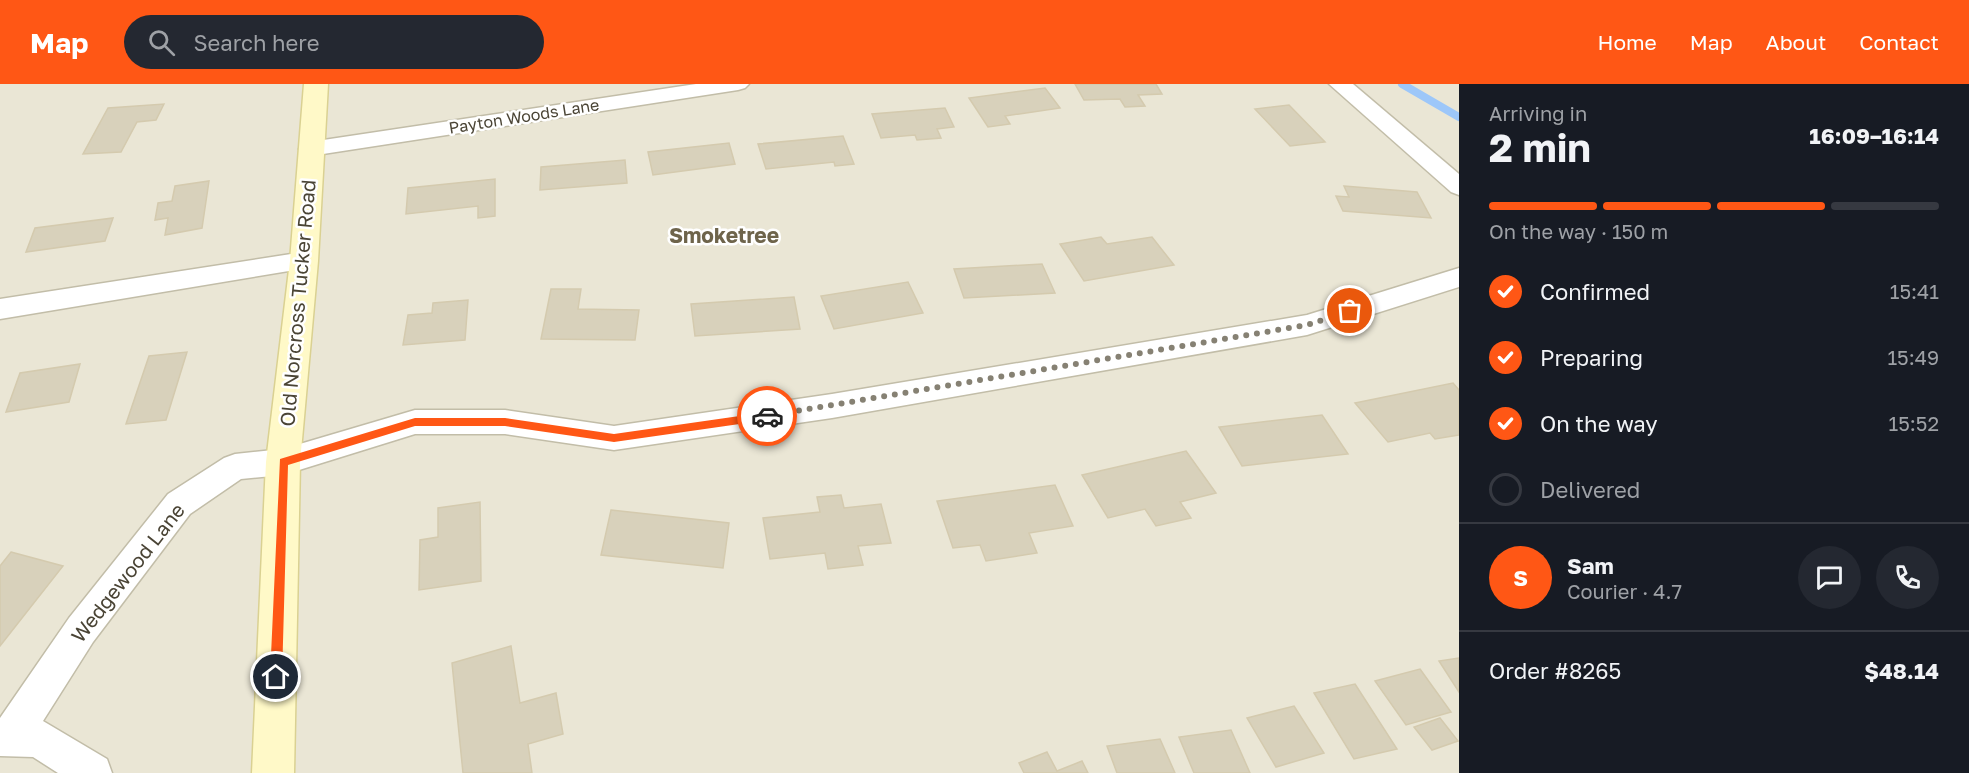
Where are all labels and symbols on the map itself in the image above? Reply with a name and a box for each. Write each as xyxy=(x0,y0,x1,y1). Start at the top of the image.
street label: Payton Woods Lane xyxy=(447,94,601,138)
street label: Old Norcross Tucker Road xyxy=(274,178,320,427)
district label: Smoketree xyxy=(669,222,779,248)
pin xyxy=(1324,285,1375,336)
courier xyxy=(737,386,797,446)
street label: Wedgewood Lane xyxy=(65,498,189,647)
pin xyxy=(250,651,301,702)

